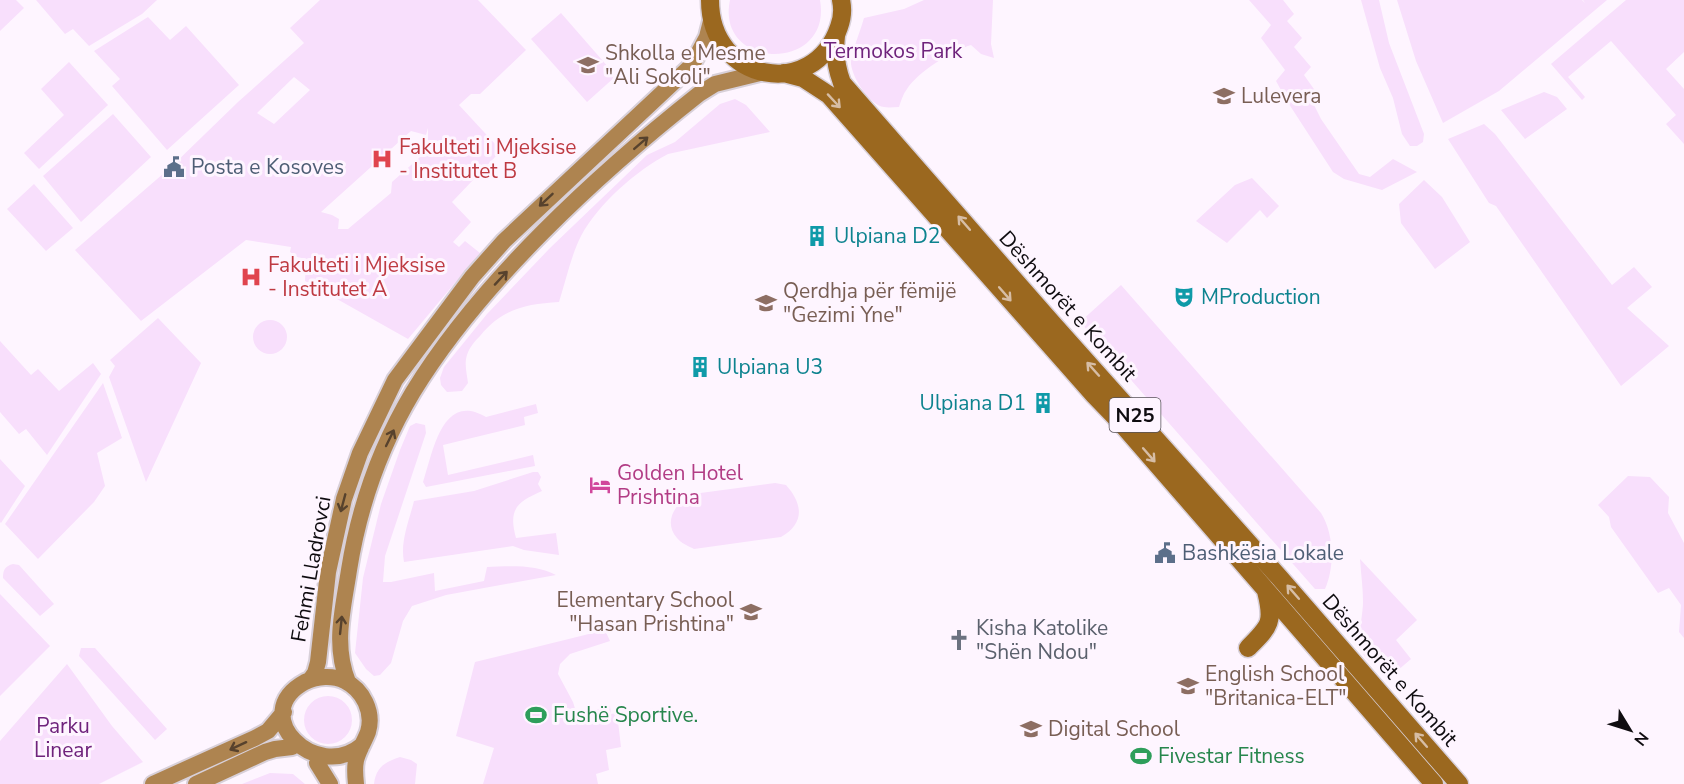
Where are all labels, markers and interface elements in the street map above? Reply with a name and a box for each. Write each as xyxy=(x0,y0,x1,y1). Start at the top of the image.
park label: Termokos Park xyxy=(824,37,963,65)
place label: Shkolla e Mesme "Ali Sokoli" xyxy=(605,39,766,91)
school or university icon: Shkolla e Mesme "Ali Sokoli" xyxy=(576,53,600,77)
place label: Lulevera xyxy=(1241,82,1322,110)
school or university icon: Lulevera xyxy=(1212,84,1236,108)
one-way arrow xyxy=(827,93,841,108)
place label: Fakulteti i Mjeksise - Institutet B xyxy=(399,133,576,185)
one-way arrow xyxy=(633,137,649,150)
hospital icon: Fakulteti i Mjeksise - Institutet B xyxy=(370,147,394,171)
place label: Posta e Kosoves xyxy=(191,153,344,181)
public building icon: Posta e Kosoves xyxy=(162,155,186,179)
one-way arrow xyxy=(539,193,554,207)
one-way arrow xyxy=(957,215,971,230)
place label: Ulpiana D2 xyxy=(834,222,940,250)
building icon: Ulpiana D2 xyxy=(805,224,829,248)
street label: Dëshmorët e Kombit xyxy=(993,225,1144,388)
place label: Fakulteti i Mjeksise - Institutet A xyxy=(268,251,445,303)
hospital icon: Fakulteti i Mjeksise - Institutet A xyxy=(239,265,263,289)
one-way arrow xyxy=(494,271,508,286)
place label: Qerdhja për fëmijë "Gezimi Yne" xyxy=(783,277,957,329)
place label: MProduction xyxy=(1201,283,1321,311)
theatre icon: MProduction xyxy=(1172,285,1196,309)
one-way arrow xyxy=(998,286,1012,301)
school or university icon: Qerdhja për fëmijë "Gezimi Yne" xyxy=(754,291,778,315)
place label: Ulpiana U3 xyxy=(717,353,823,381)
building icon: Ulpiana U3 xyxy=(688,355,712,379)
one-way arrow xyxy=(1086,361,1100,376)
place label: Ulpiana D1 xyxy=(920,389,1026,417)
building icon: Ulpiana D1 xyxy=(1031,391,1055,415)
road number: N25 xyxy=(1110,398,1160,432)
one-way arrow xyxy=(384,429,396,447)
one-way arrow xyxy=(1142,447,1156,462)
place label: Golden Hotel Prishtina xyxy=(617,459,744,511)
hotel icon: Golden Hotel Prishtina xyxy=(588,473,612,497)
one-way arrow xyxy=(337,493,349,512)
street label: Fehmi Lladrovci xyxy=(284,494,338,644)
place label: Bashkësia Lokale xyxy=(1182,539,1344,567)
public building icon: Bashkësia Lokale xyxy=(1153,541,1177,565)
one-way arrow xyxy=(1286,585,1300,600)
place label: Elementary School "Hasan Prishtina" xyxy=(556,586,735,638)
street label: Dëshmorët e Kombit xyxy=(1316,588,1464,753)
school or university icon: Elementary School "Hasan Prishtina" xyxy=(739,600,763,624)
place label: Kisha Katolike "Shën Ndou" xyxy=(976,614,1108,666)
one-way arrow xyxy=(336,616,347,636)
church icon: Kisha Katolike "Shën Ndou" xyxy=(947,628,971,652)
place label: English School "Britanica-ELT" xyxy=(1205,660,1347,712)
school or university icon: English School "Britanica-ELT" xyxy=(1176,674,1200,698)
north arrow xyxy=(1600,700,1660,760)
place label: Fushë Sportive. xyxy=(553,701,698,729)
sports icon: Fushë Sportive. xyxy=(524,703,548,727)
park label: Parku Linear xyxy=(34,712,92,764)
place label: Digital School xyxy=(1048,715,1181,743)
school or university icon: Digital School xyxy=(1019,717,1043,741)
text: N xyxy=(1629,727,1653,750)
one-way arrow xyxy=(1414,732,1427,748)
one-way arrow xyxy=(229,741,247,753)
place label: Fivestar Fitness xyxy=(1158,742,1305,770)
sports icon: Fivestar Fitness xyxy=(1129,744,1153,768)

